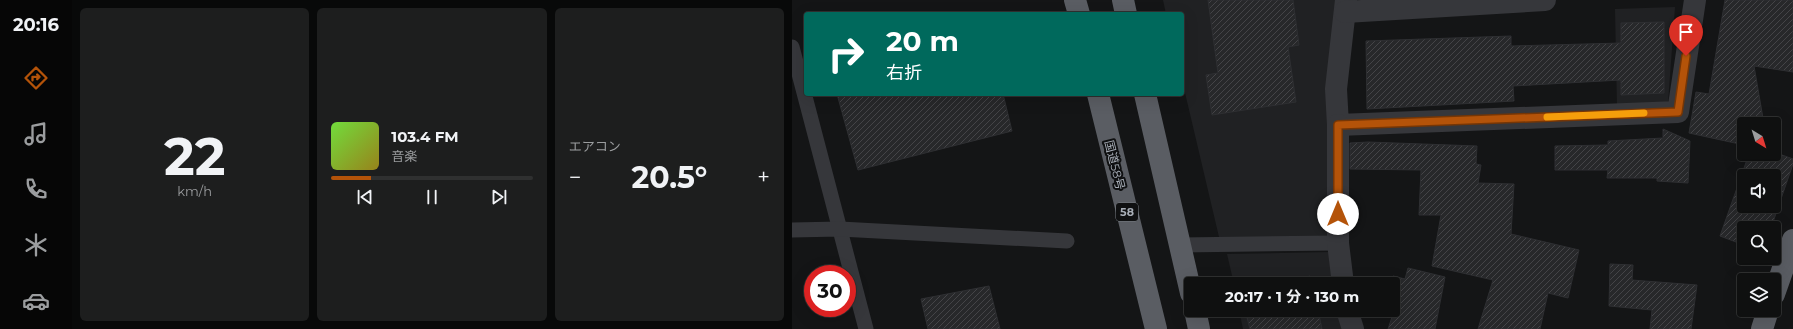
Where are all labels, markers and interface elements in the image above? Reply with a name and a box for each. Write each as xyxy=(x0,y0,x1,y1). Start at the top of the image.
text: 20:16 xyxy=(13,14,59,36)
pin xyxy=(1669,15,1703,56)
icon: arrive xyxy=(1675,21,1697,43)
text: 20 m xyxy=(886,24,959,58)
icon: right xyxy=(820,28,872,80)
text: 右折 xyxy=(886,62,922,84)
icon: directions xyxy=(22,64,50,92)
north arrow xyxy=(1737,117,1781,161)
map controls xyxy=(1737,117,1781,317)
icon: music xyxy=(22,120,50,148)
text: 22 xyxy=(164,125,225,188)
text: 103.4 FM xyxy=(391,127,459,146)
text: エアコン xyxy=(569,138,621,154)
street label: 国道58号 xyxy=(1102,139,1128,191)
text: 音楽 xyxy=(391,148,417,164)
text: 20.5° xyxy=(631,159,707,196)
text: − xyxy=(569,164,581,191)
text: + xyxy=(757,164,770,191)
button: sound xyxy=(1737,169,1781,213)
icon: phone xyxy=(22,175,50,203)
text: km/h xyxy=(177,183,212,199)
icon: previous xyxy=(354,186,376,208)
icon: pause xyxy=(421,186,443,208)
icon: next xyxy=(488,186,510,208)
position arrow xyxy=(1317,193,1359,235)
road number: 58 xyxy=(1116,203,1138,221)
button: search xyxy=(1737,221,1781,265)
icon: climate xyxy=(22,231,50,259)
speed limit sign: 30 xyxy=(804,265,856,317)
button: layers xyxy=(1737,273,1781,317)
icon: car xyxy=(22,287,50,315)
text: 20:17 · 1 分 · 130 m xyxy=(1225,287,1359,306)

